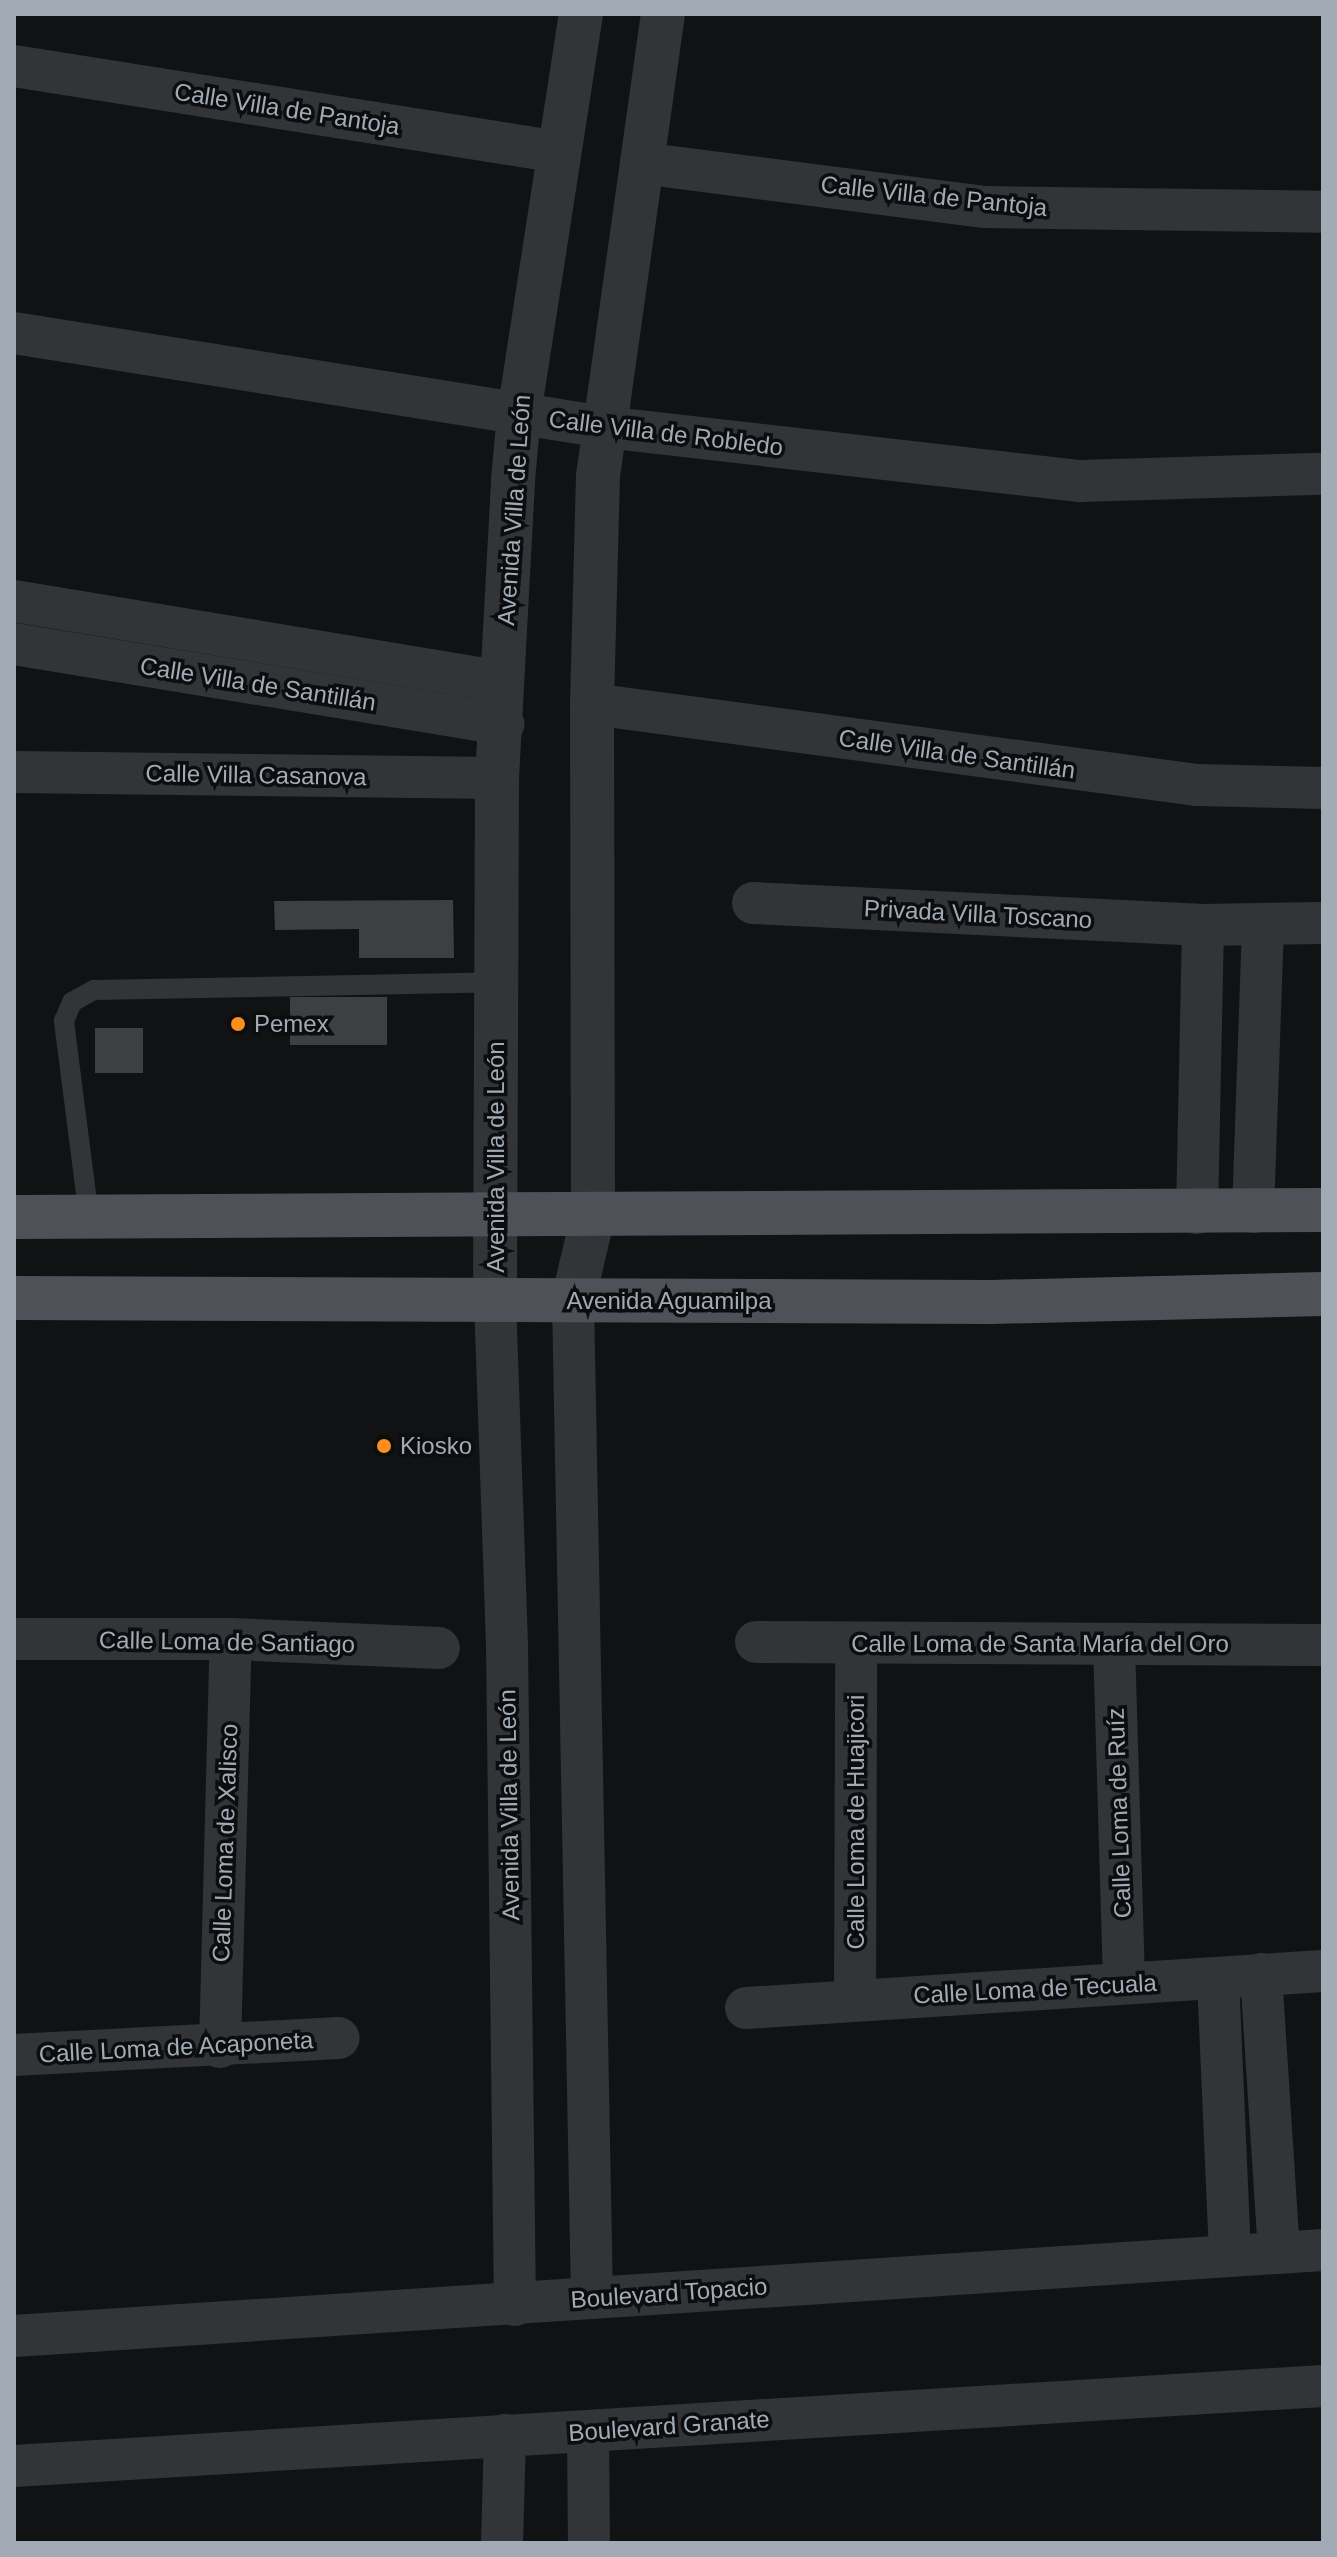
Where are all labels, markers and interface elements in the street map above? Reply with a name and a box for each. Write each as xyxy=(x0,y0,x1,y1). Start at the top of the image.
street label: Calle Villa de Pantoja xyxy=(172,77,402,141)
street label: Calle Villa de Pantoja xyxy=(819,170,1049,222)
street label: Avenida Villa de León xyxy=(492,394,536,626)
street label: Calle Villa de Robledo xyxy=(547,404,785,462)
street label: Calle Villa de Santillán xyxy=(138,651,378,717)
street label: Calle Villa de Santillán xyxy=(837,723,1077,785)
street label: Calle Villa Casanova xyxy=(145,759,367,791)
street label: Privada Villa Toscano xyxy=(863,894,1093,934)
place label: Pemex xyxy=(254,1010,329,1038)
marker: Pemex xyxy=(229,1015,247,1033)
street label: Avenida Villa de León xyxy=(482,1041,510,1273)
street label: Avenida Aguamilpa xyxy=(566,1287,772,1315)
place label: Kiosko xyxy=(400,1432,472,1460)
marker: Kiosko xyxy=(375,1437,393,1455)
street label: Calle Loma de Santiago xyxy=(99,1625,355,1659)
street label: Calle Loma de Santa María del Oro xyxy=(851,1630,1229,1658)
street label: Avenida Villa de León xyxy=(493,1689,525,1921)
street label: Calle Loma de Huajicori xyxy=(842,1695,870,1949)
street label: Calle Loma de Ruíz xyxy=(1101,1707,1137,1919)
street label: Calle Loma de Xalisco xyxy=(206,1723,244,1963)
street label: Calle Loma de Tecuala xyxy=(912,1968,1158,2010)
street label: Calle Loma de Acaponeta xyxy=(37,2025,315,2069)
street label: Boulevard Topacio xyxy=(570,2272,768,2314)
street label: Boulevard Granate xyxy=(568,2405,770,2447)

